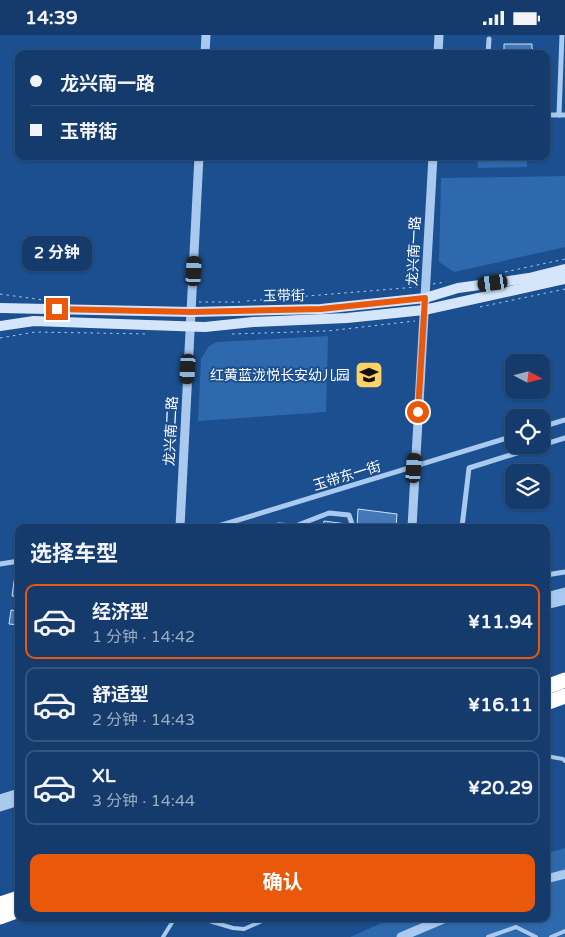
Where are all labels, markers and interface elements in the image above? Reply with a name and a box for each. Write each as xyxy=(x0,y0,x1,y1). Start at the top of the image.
text: 14:39 xyxy=(25,7,78,29)
text: 龙兴南一路 xyxy=(60,73,155,95)
text: 玉带街 xyxy=(60,121,117,143)
street label: 龙兴南一路 xyxy=(404,216,424,286)
callout: 2 分钟 xyxy=(22,237,92,271)
text: 2 分钟 xyxy=(34,243,80,263)
car xyxy=(185,256,202,286)
car xyxy=(477,273,508,293)
street label: 玉带街 xyxy=(263,287,305,305)
route end xyxy=(46,298,68,320)
car xyxy=(179,354,196,384)
north arrow xyxy=(505,354,550,399)
map controls xyxy=(505,354,550,509)
school or university icon: 红黄蓝泷悦长安幼儿园 xyxy=(354,360,384,390)
place label: 红黄蓝泷悦长安幼儿园 xyxy=(210,367,350,384)
street label: 龙兴南二路 xyxy=(161,396,181,466)
route start xyxy=(407,401,429,423)
button: locate xyxy=(505,409,550,454)
car xyxy=(405,453,422,483)
street label: 玉带东一街 xyxy=(311,458,383,494)
button: layers xyxy=(505,464,550,509)
text: 选择车型 xyxy=(30,541,118,567)
icon: car xyxy=(32,599,77,644)
text: 经济型 xyxy=(92,601,149,623)
text: ¥11.94 xyxy=(468,611,533,633)
text: 1 分钟 · 14:42 xyxy=(92,627,195,647)
icon: car xyxy=(32,682,77,727)
text: 舒适型 xyxy=(92,684,149,706)
text: ¥16.11 xyxy=(468,694,533,716)
text: 2 分钟 · 14:43 xyxy=(92,710,195,730)
icon: car xyxy=(32,765,77,810)
text: XL xyxy=(92,765,116,787)
text: ¥20.29 xyxy=(468,777,533,799)
text: 3 分钟 · 14:44 xyxy=(92,791,195,811)
button: 确认 xyxy=(30,854,535,912)

